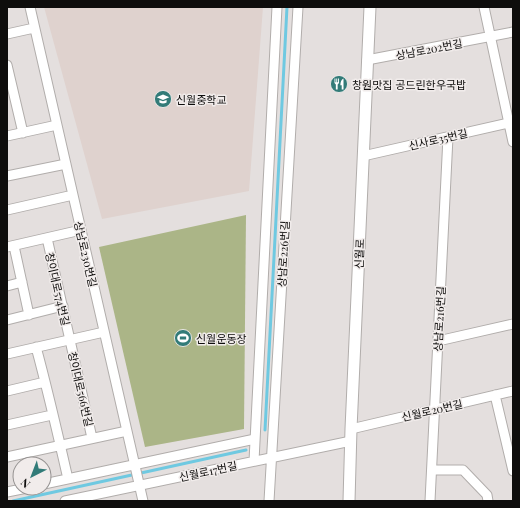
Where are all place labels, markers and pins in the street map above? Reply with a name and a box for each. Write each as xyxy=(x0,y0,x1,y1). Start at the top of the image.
restaurant icon: 창원맛집 공드린한우국밥 xyxy=(329,74,349,94)
place label: 창원맛집 공드린한우국밥 xyxy=(352,77,466,92)
school or university icon: 신월중학교 xyxy=(153,89,173,109)
place label: 신월중학교 xyxy=(176,92,227,107)
sports icon: 신월운동장 xyxy=(173,328,193,348)
place label: 신월운동장 xyxy=(196,331,247,346)

